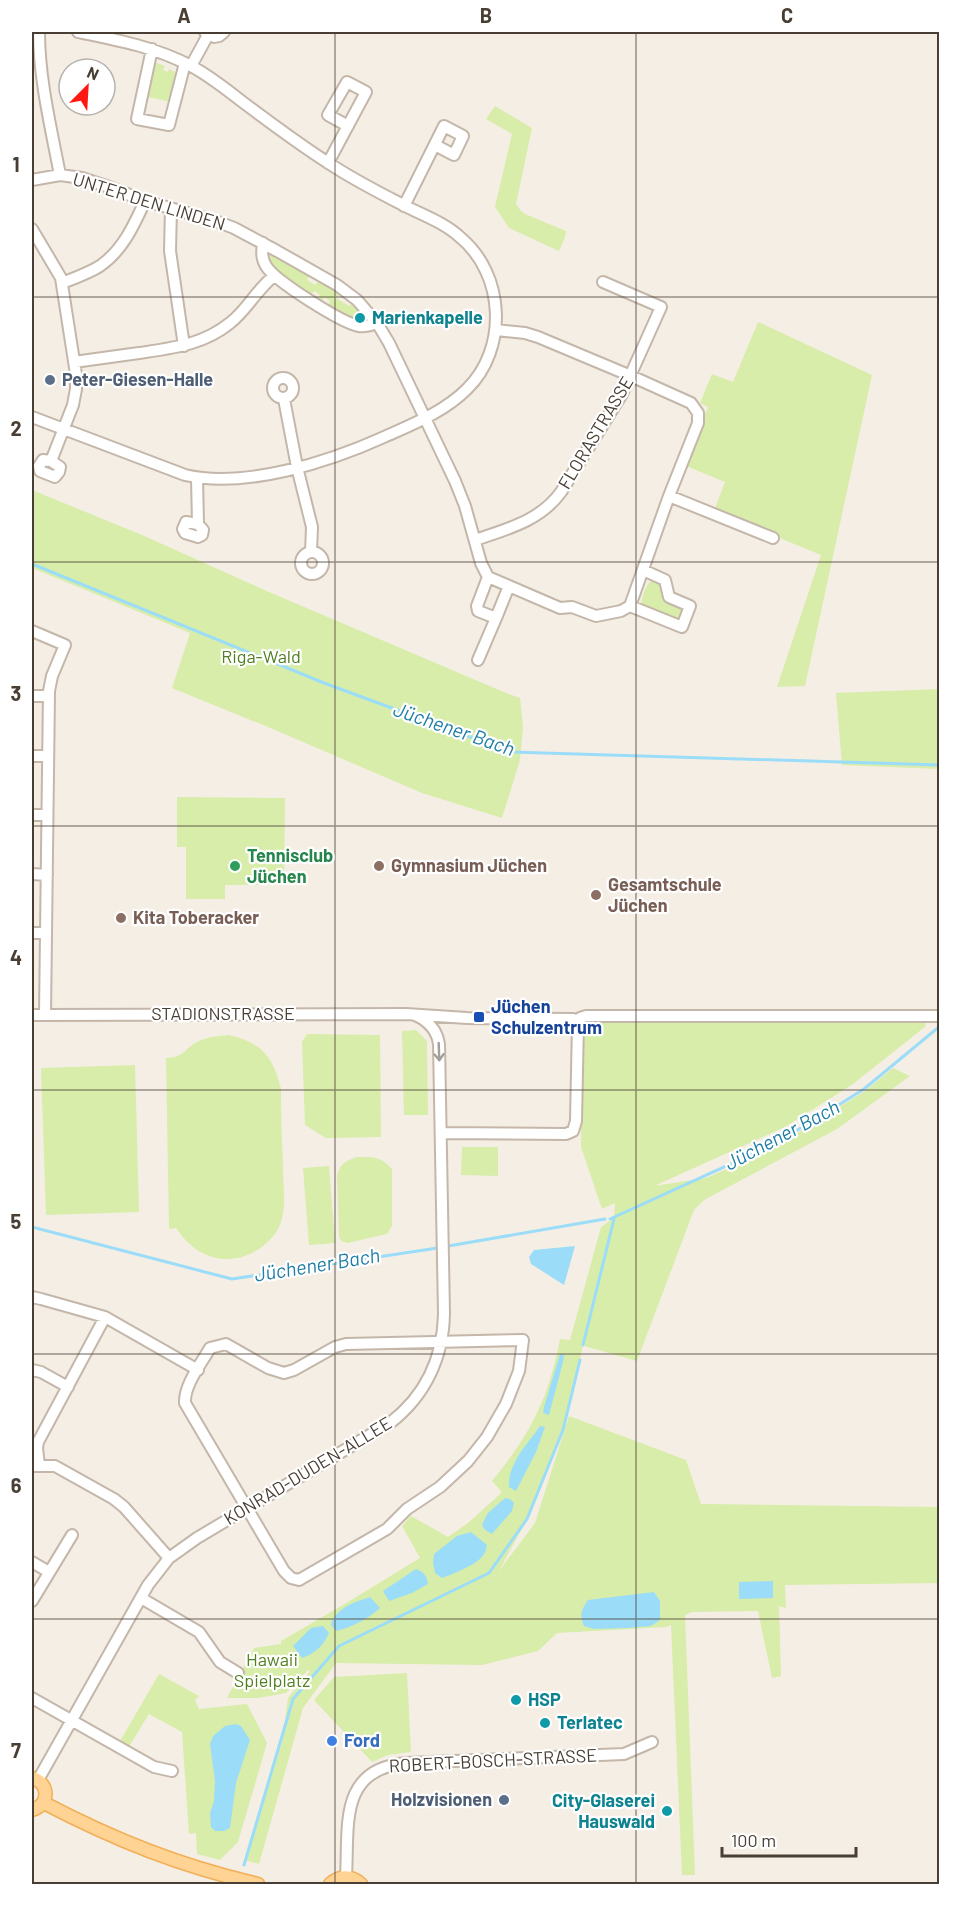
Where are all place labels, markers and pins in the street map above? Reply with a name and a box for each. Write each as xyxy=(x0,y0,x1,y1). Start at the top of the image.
place label: Marienkapelle xyxy=(372,306,483,328)
marker: Marienkapelle xyxy=(353,311,367,325)
place label: Peter-Giesen-Halle xyxy=(62,368,213,390)
marker: Peter-Giesen-Halle xyxy=(43,373,57,387)
place label: Tennisclub Jüchen xyxy=(247,844,333,887)
place label: Gymnasium Jüchen xyxy=(391,854,547,876)
marker: Tennisclub Jüchen xyxy=(228,859,242,873)
marker: Gymnasium Jüchen xyxy=(372,859,386,873)
place label: Gesamtschule Jüchen xyxy=(608,873,722,916)
marker: Gesamtschule Jüchen xyxy=(589,888,603,902)
place label: Kita Toberacker xyxy=(133,906,259,928)
marker: Kita Toberacker xyxy=(114,911,128,925)
place label: Jüchen Schulzentrum xyxy=(491,995,602,1038)
marker: Jüchen Schulzentrum xyxy=(472,1010,486,1024)
place label: HSP xyxy=(528,1688,561,1710)
marker: HSP xyxy=(509,1693,523,1707)
place label: Terlatec xyxy=(557,1711,623,1733)
marker: Terlatec xyxy=(538,1716,552,1730)
place label: Ford xyxy=(344,1729,380,1751)
marker: Ford xyxy=(325,1734,339,1748)
place label: Holzvisionen xyxy=(391,1788,492,1810)
place label: City-Glaserei Hauswald xyxy=(552,1789,655,1832)
marker: Holzvisionen xyxy=(497,1793,511,1807)
marker: City-Glaserei Hauswald xyxy=(660,1804,674,1818)

